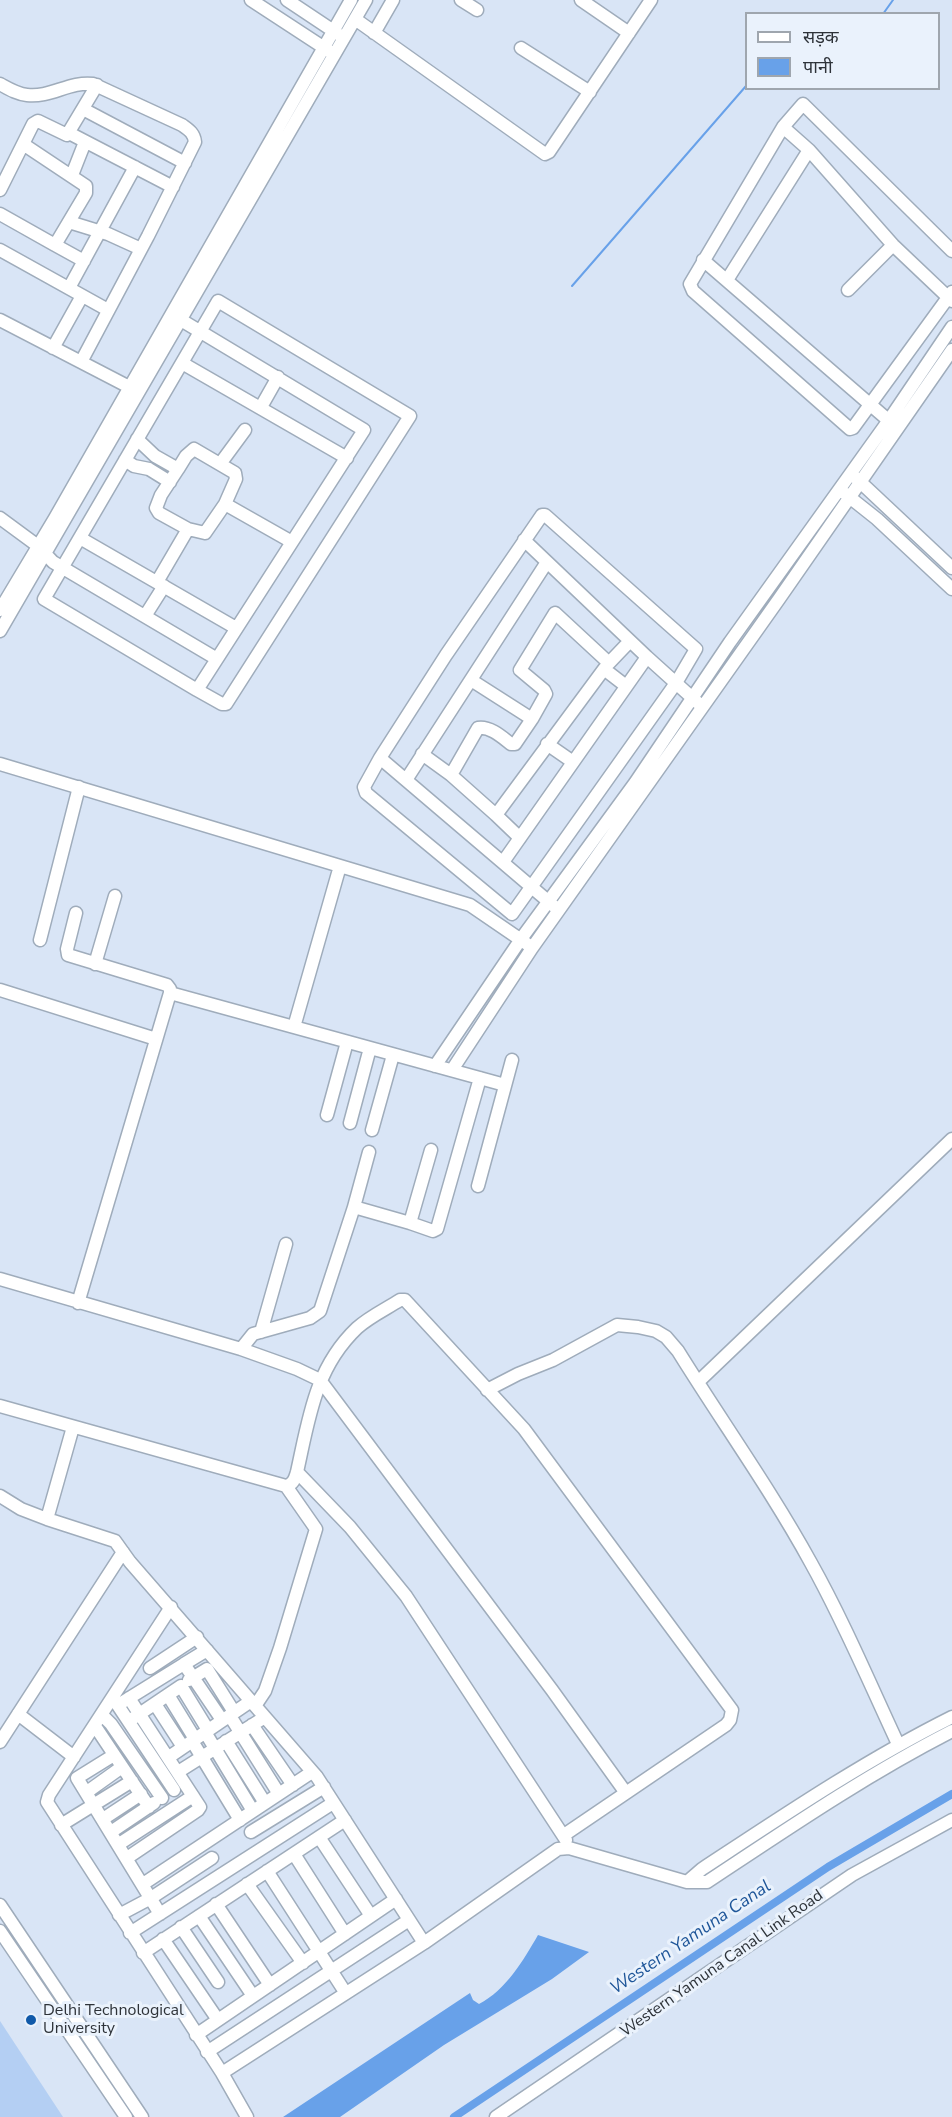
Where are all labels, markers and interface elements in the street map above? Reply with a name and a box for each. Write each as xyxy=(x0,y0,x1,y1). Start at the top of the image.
legend xyxy=(745,12,940,90)
text: सड़क xyxy=(803,25,839,49)
text: पानी xyxy=(803,55,833,79)
water label: Western Yamuna Canal xyxy=(607,1876,775,2000)
street label: Western Yamuna Canal Link Road xyxy=(617,1886,827,2042)
place label: Delhi Technological University xyxy=(43,2001,184,2039)
marker: Delhi Technological University xyxy=(24,2013,38,2027)

